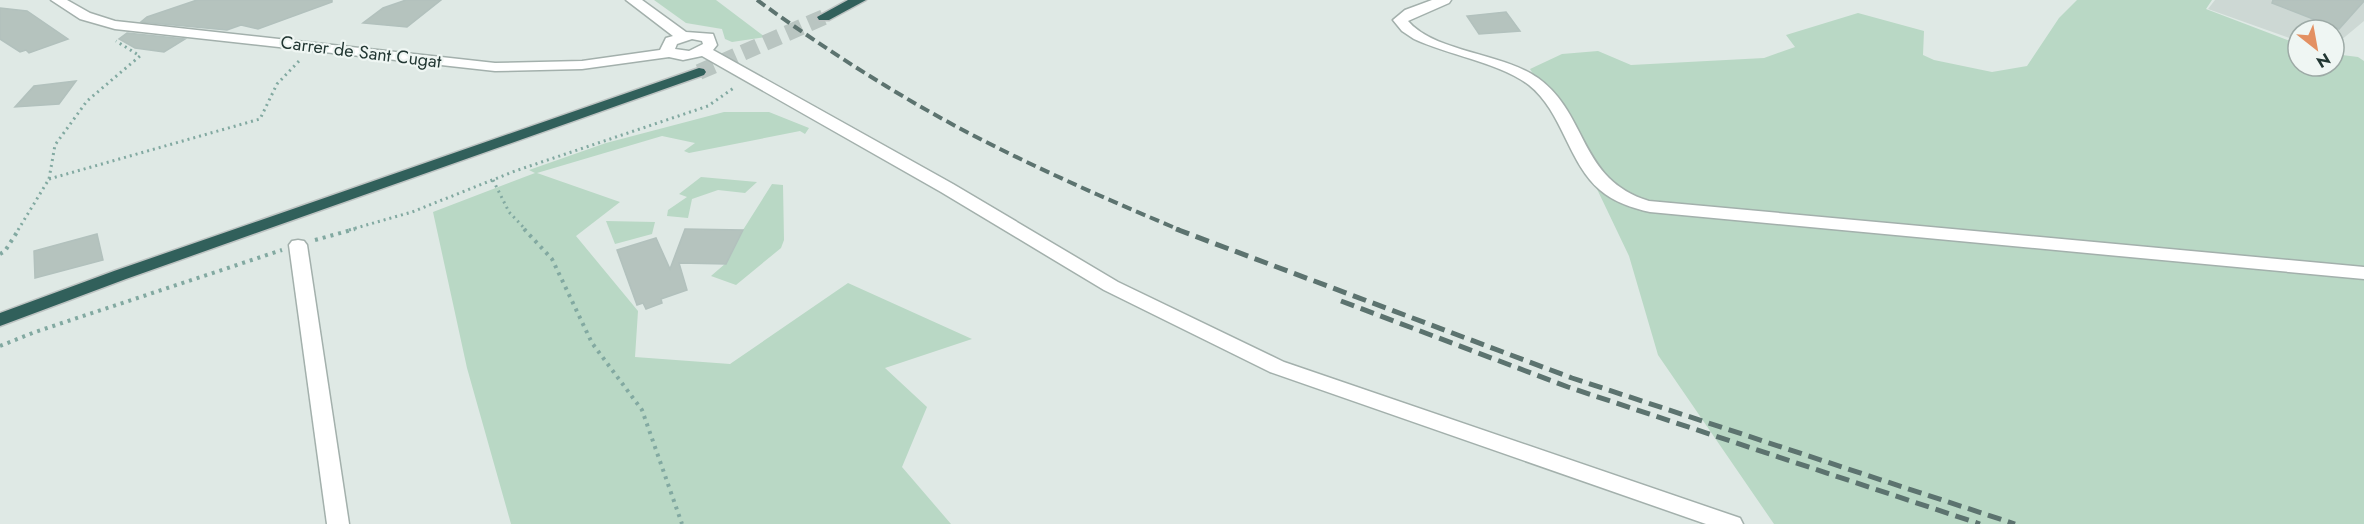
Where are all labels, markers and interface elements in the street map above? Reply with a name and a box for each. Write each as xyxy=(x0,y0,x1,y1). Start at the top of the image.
north arrow xyxy=(2286,18,2346,78)
street label: Carrer de Sant Cugat xyxy=(279,29,443,75)
text: N xyxy=(2312,47,2335,74)

